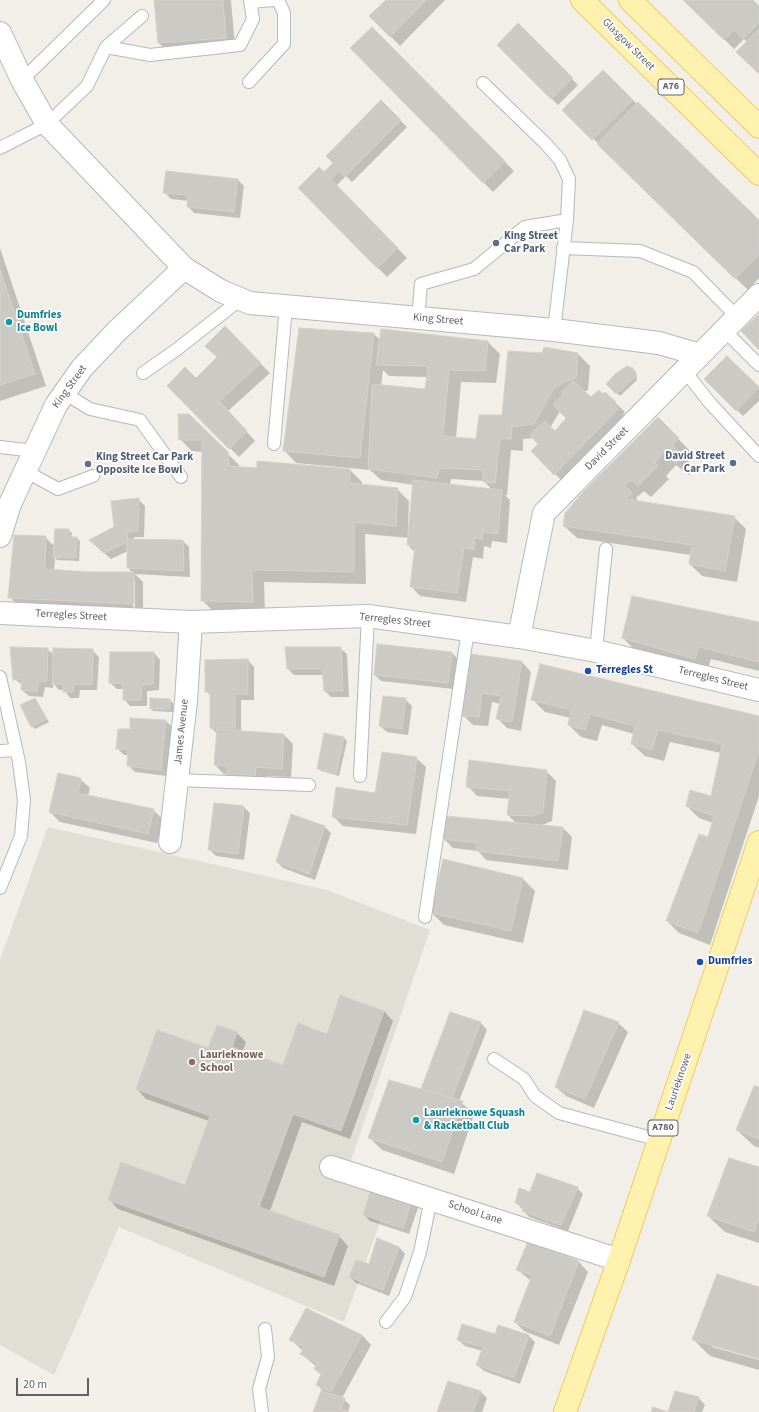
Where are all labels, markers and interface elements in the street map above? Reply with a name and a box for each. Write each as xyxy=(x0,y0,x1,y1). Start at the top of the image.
street label: Glasgow Street xyxy=(599,16,657,74)
road number: A76 xyxy=(658,79,684,95)
place label: King Street Car Park xyxy=(504,230,558,256)
marker: King Street Car Park xyxy=(491,238,501,248)
place label: Dumfries Ice Bowl xyxy=(17,309,61,335)
street label: King Street xyxy=(412,311,464,329)
marker: Dumfries Ice Bowl xyxy=(4,317,14,327)
street label: King Street xyxy=(50,363,90,411)
street label: David Street xyxy=(583,425,631,473)
place label: David Street Car Park xyxy=(665,450,725,476)
place label: King Street Car Park Opposite Ice Bowl xyxy=(96,451,193,477)
marker: David Street Car Park xyxy=(728,458,738,468)
marker: King Street Car Park Opposite Ice Bowl xyxy=(83,459,93,469)
street label: Terregles Street xyxy=(35,608,107,624)
street label: Terregles Street xyxy=(359,611,431,631)
place label: Terregles St xyxy=(596,664,653,678)
street label: Terregles Street xyxy=(677,664,749,694)
marker: Terregles St xyxy=(583,666,593,676)
street label: James Avenue xyxy=(172,698,192,766)
place label: Dumfries xyxy=(708,955,752,969)
marker: Dumfries xyxy=(695,957,705,967)
place label: Laurieknowe School xyxy=(200,1049,263,1075)
street label: Laurieknowe xyxy=(663,1052,695,1112)
marker: Laurieknowe School xyxy=(187,1057,197,1067)
place label: Laurieknowe Squash & Racketball Club xyxy=(424,1107,525,1133)
marker: Laurieknowe Squash & Racketball Club xyxy=(411,1115,421,1125)
road number: A780 xyxy=(648,1120,678,1136)
street label: School Lane xyxy=(446,1198,504,1228)
scale bar xyxy=(18,1370,91,1396)
text: 20 m xyxy=(23,1376,47,1393)

